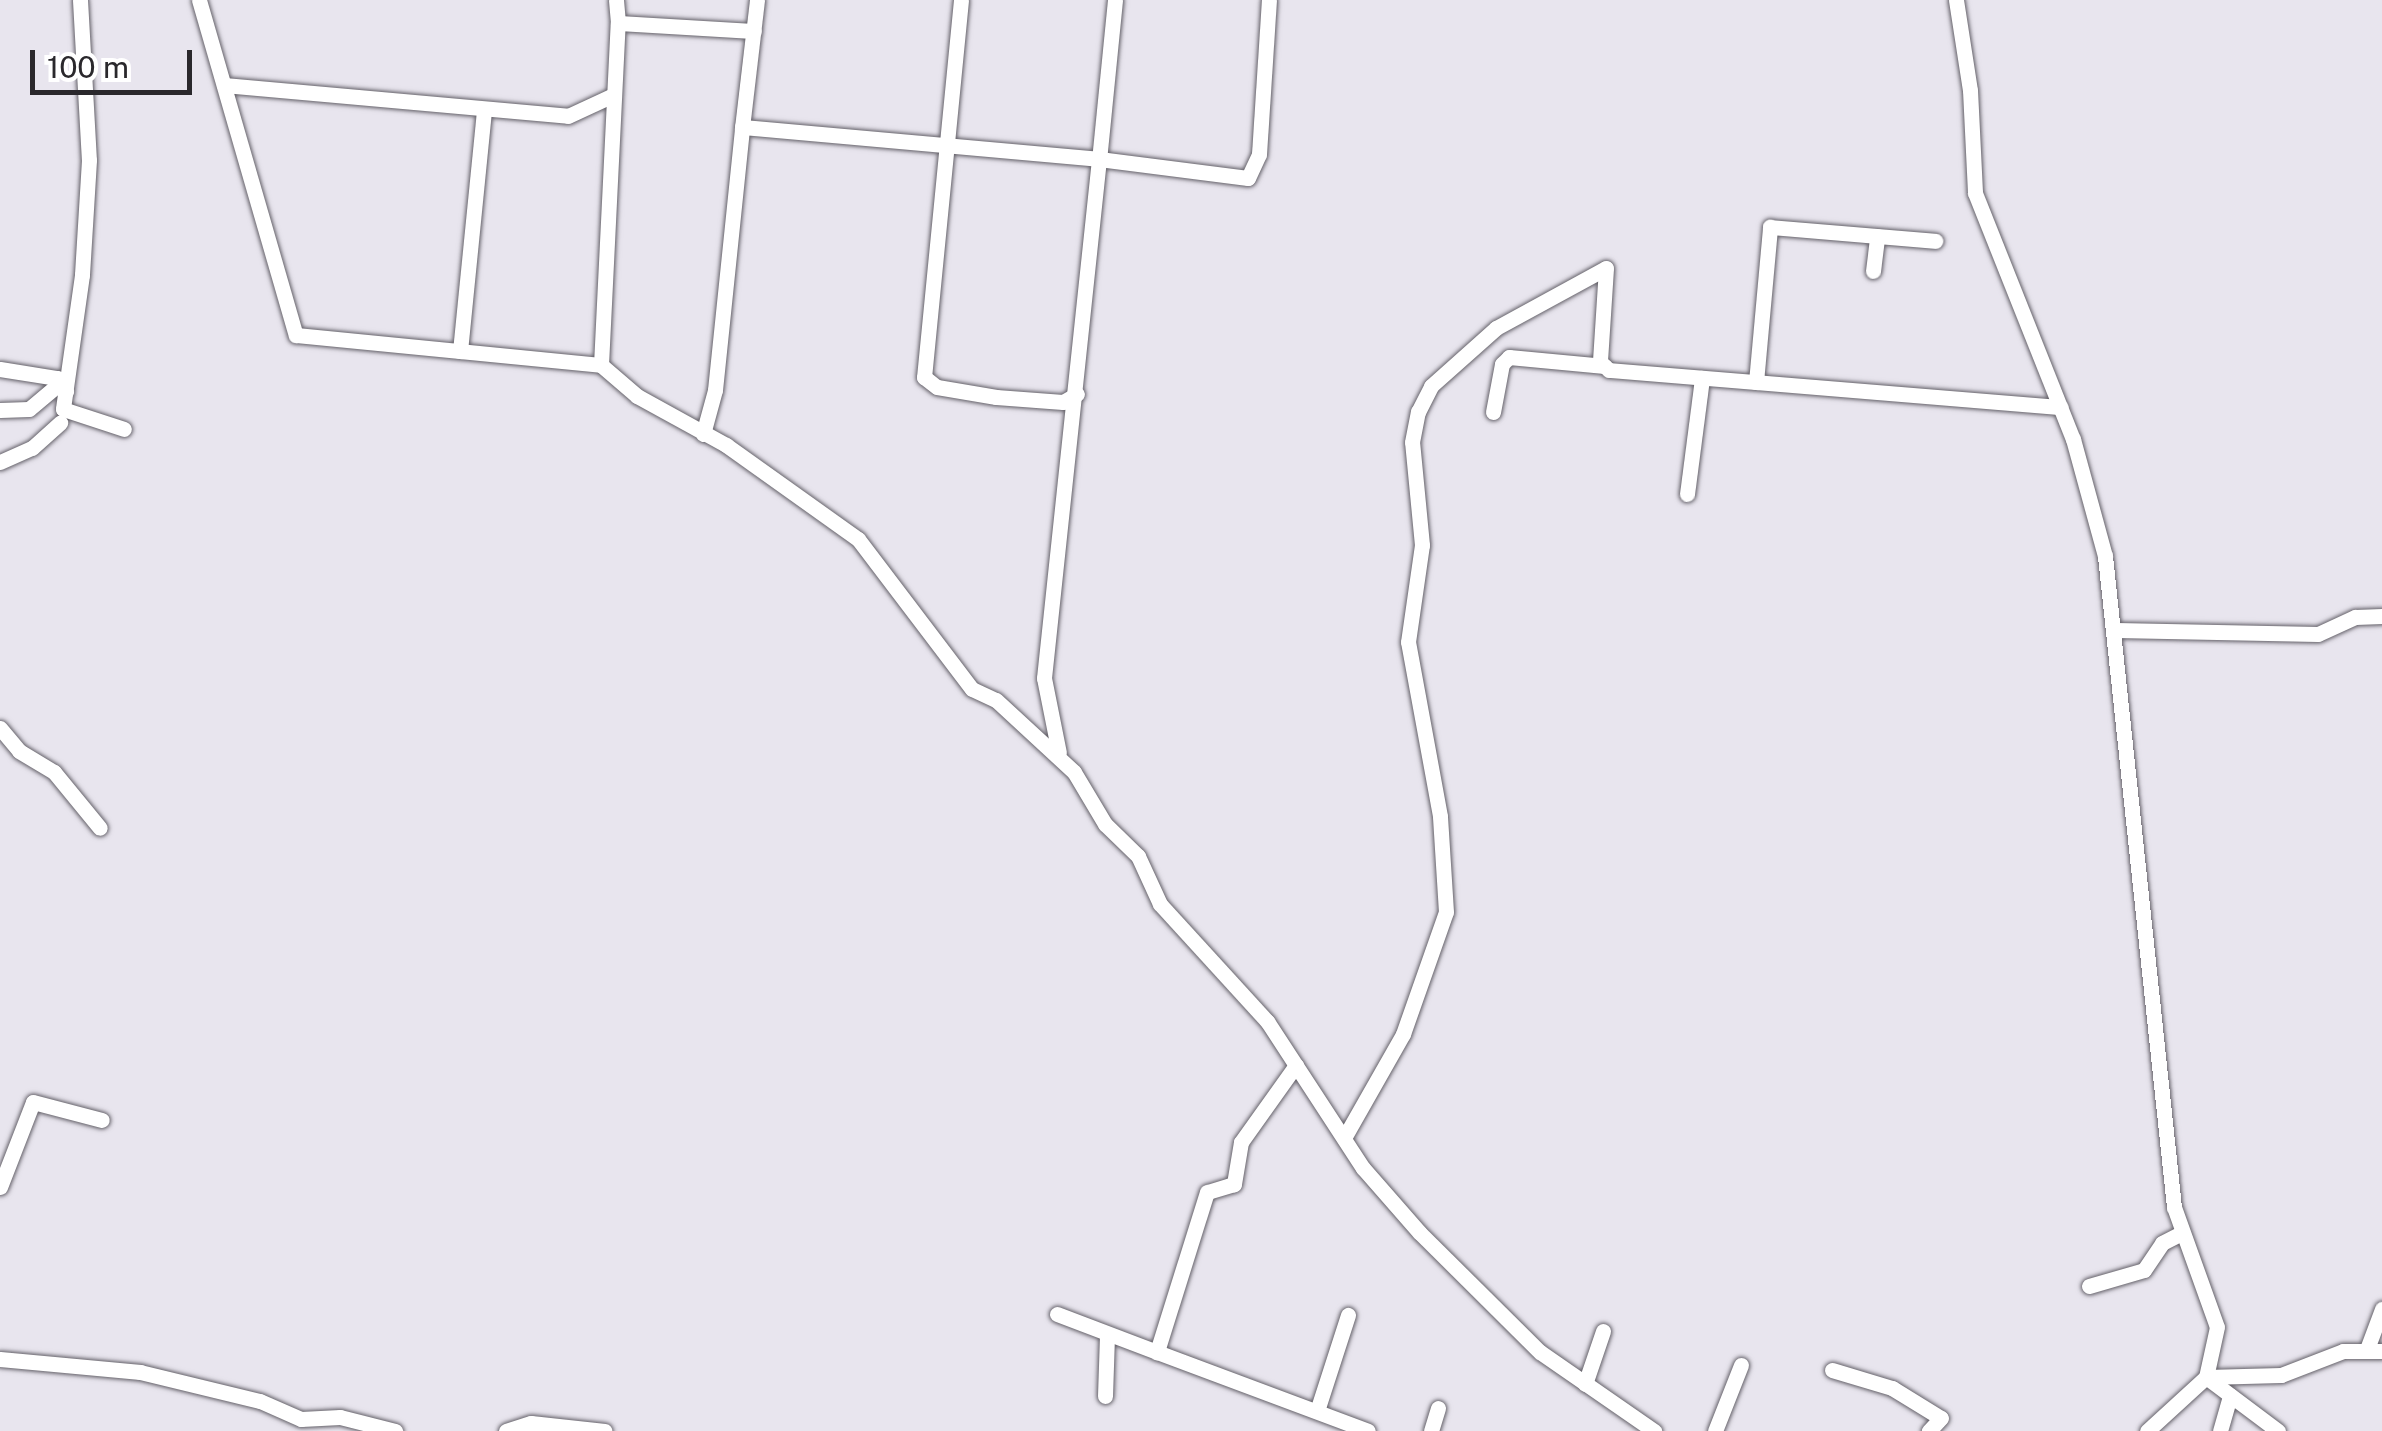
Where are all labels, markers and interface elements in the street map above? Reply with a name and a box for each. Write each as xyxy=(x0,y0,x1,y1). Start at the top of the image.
scale bar xyxy=(35,30,198,92)
text: 100 m xyxy=(47,49,129,85)

